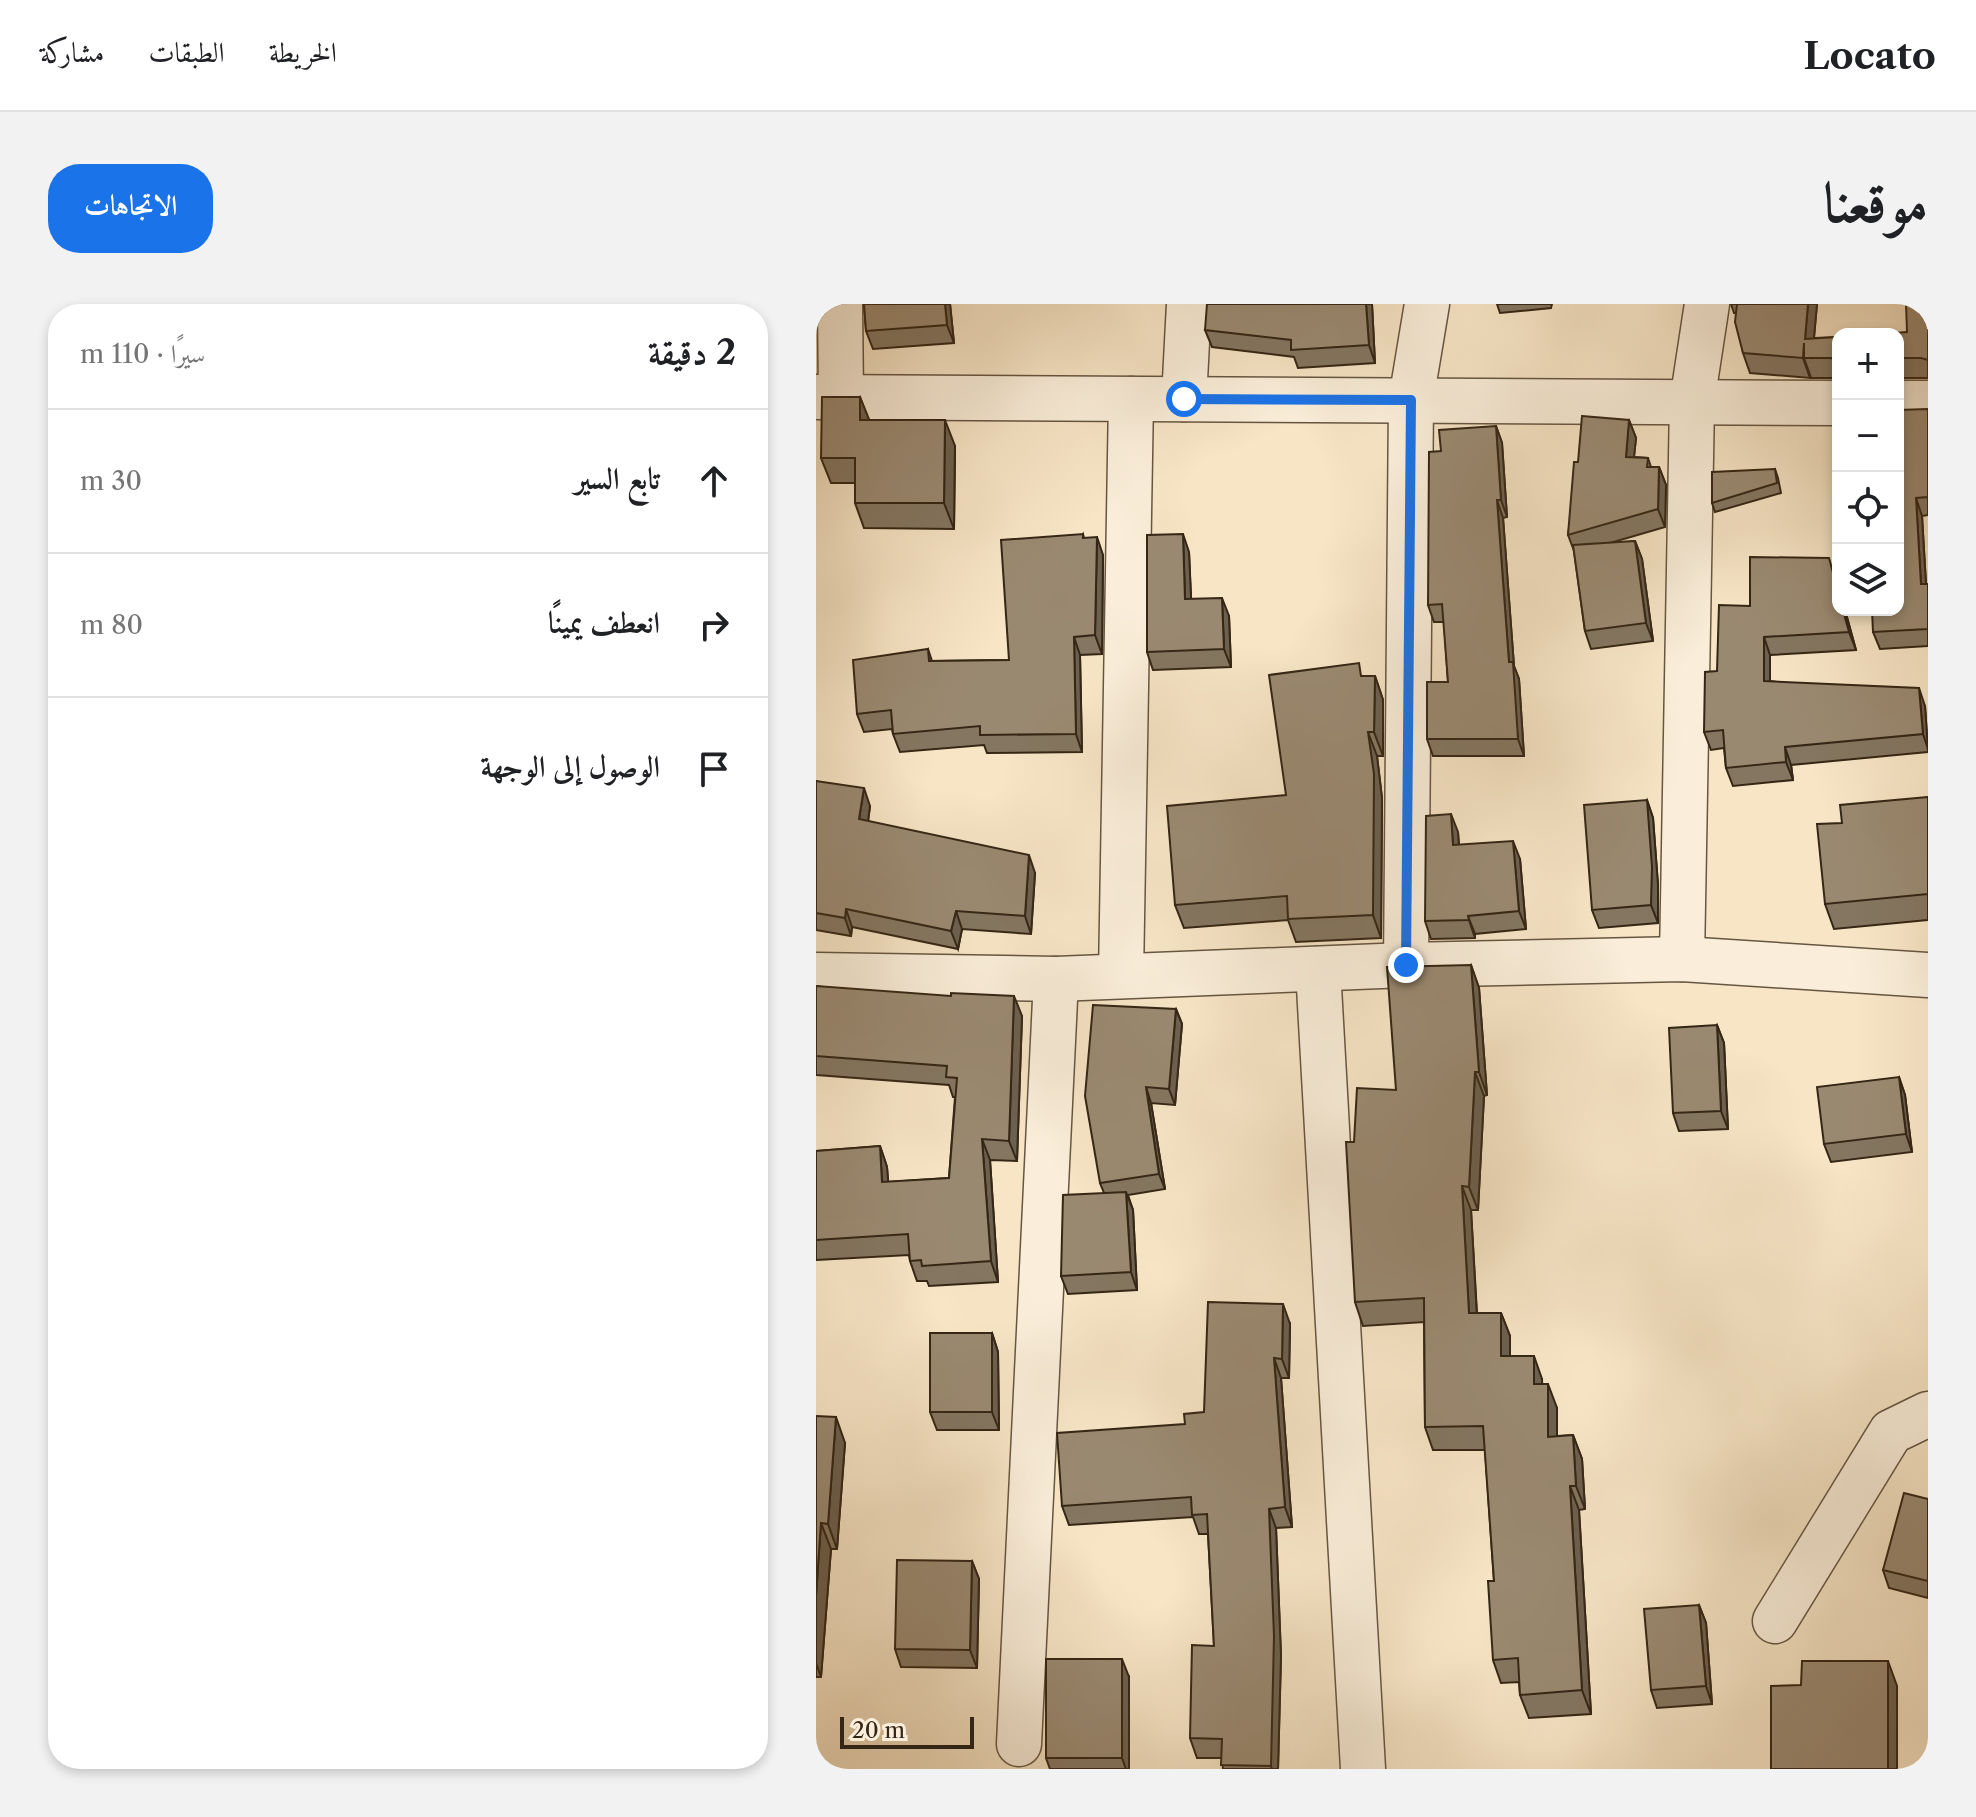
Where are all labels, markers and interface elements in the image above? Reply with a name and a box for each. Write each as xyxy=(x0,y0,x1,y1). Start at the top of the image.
text: Locato xyxy=(1803,32,1936,79)
text: مشاركة xyxy=(40,35,104,69)
text: الطبقات xyxy=(148,35,225,69)
text: الخريطة xyxy=(269,35,337,69)
button: الاتجاهات xyxy=(48,164,213,253)
text: موقعنا xyxy=(1823,168,1928,237)
map controls xyxy=(1832,328,1904,616)
button: + xyxy=(1832,328,1904,400)
text: 2 دقيقة xyxy=(648,331,736,373)
text: سيرًا · 110 m xyxy=(80,338,205,370)
route start xyxy=(1166,381,1202,417)
button: − xyxy=(1832,400,1904,472)
icon: ahead xyxy=(692,459,736,503)
text: تابع السير xyxy=(574,460,660,497)
text: 30 m xyxy=(80,465,142,497)
button: locate xyxy=(1832,472,1904,544)
button: layers xyxy=(1832,544,1904,616)
icon: right xyxy=(692,603,736,647)
text: انعطف يمينًا xyxy=(548,604,660,641)
text: 80 m xyxy=(80,609,143,641)
icon: arrive xyxy=(692,747,736,791)
text: الوصول إلى الوجهة xyxy=(481,748,660,785)
route end xyxy=(1388,947,1424,983)
scale bar xyxy=(840,1713,974,1749)
text: 20 m xyxy=(852,1717,905,1744)

